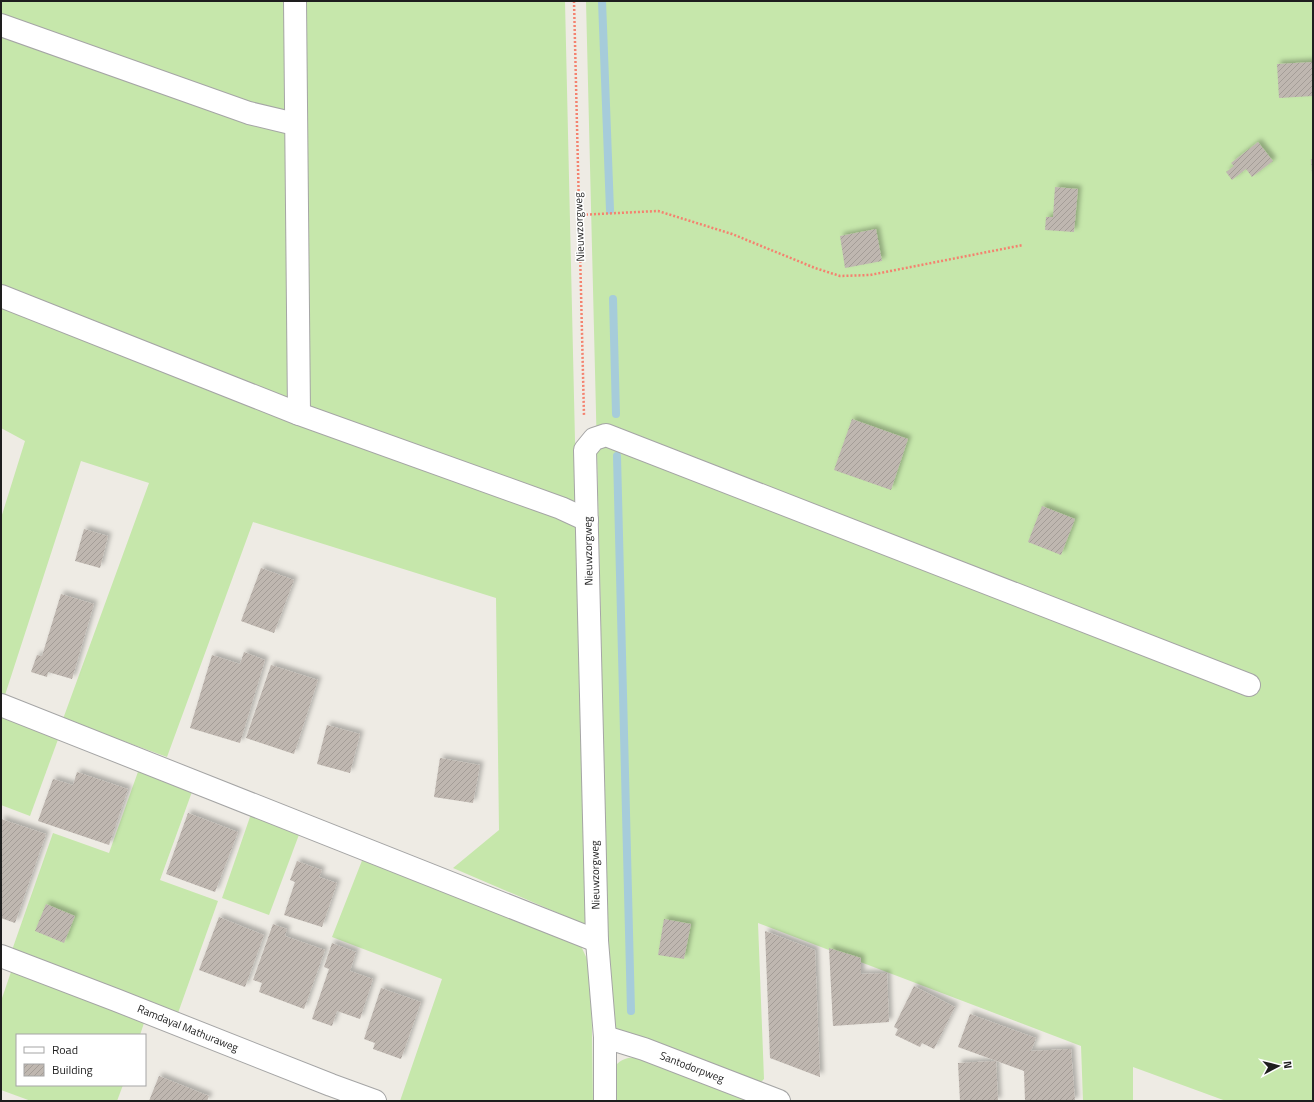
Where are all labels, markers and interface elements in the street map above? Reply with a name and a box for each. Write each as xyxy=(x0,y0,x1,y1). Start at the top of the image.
street label: Nieuwzorgweg xyxy=(570,192,588,262)
street label: Nieuwzorgweg xyxy=(579,516,597,586)
street label: Nieuwzorgweg xyxy=(586,840,604,910)
street label: Ramdayal Mathuraweg xyxy=(135,1000,241,1056)
legend xyxy=(16,1034,146,1086)
text: Road xyxy=(52,1040,78,1059)
north arrow xyxy=(1258,1046,1298,1086)
street label: Santodorpweg xyxy=(658,1047,727,1087)
text: Building xyxy=(52,1060,93,1079)
text: N xyxy=(1280,1060,1296,1070)

